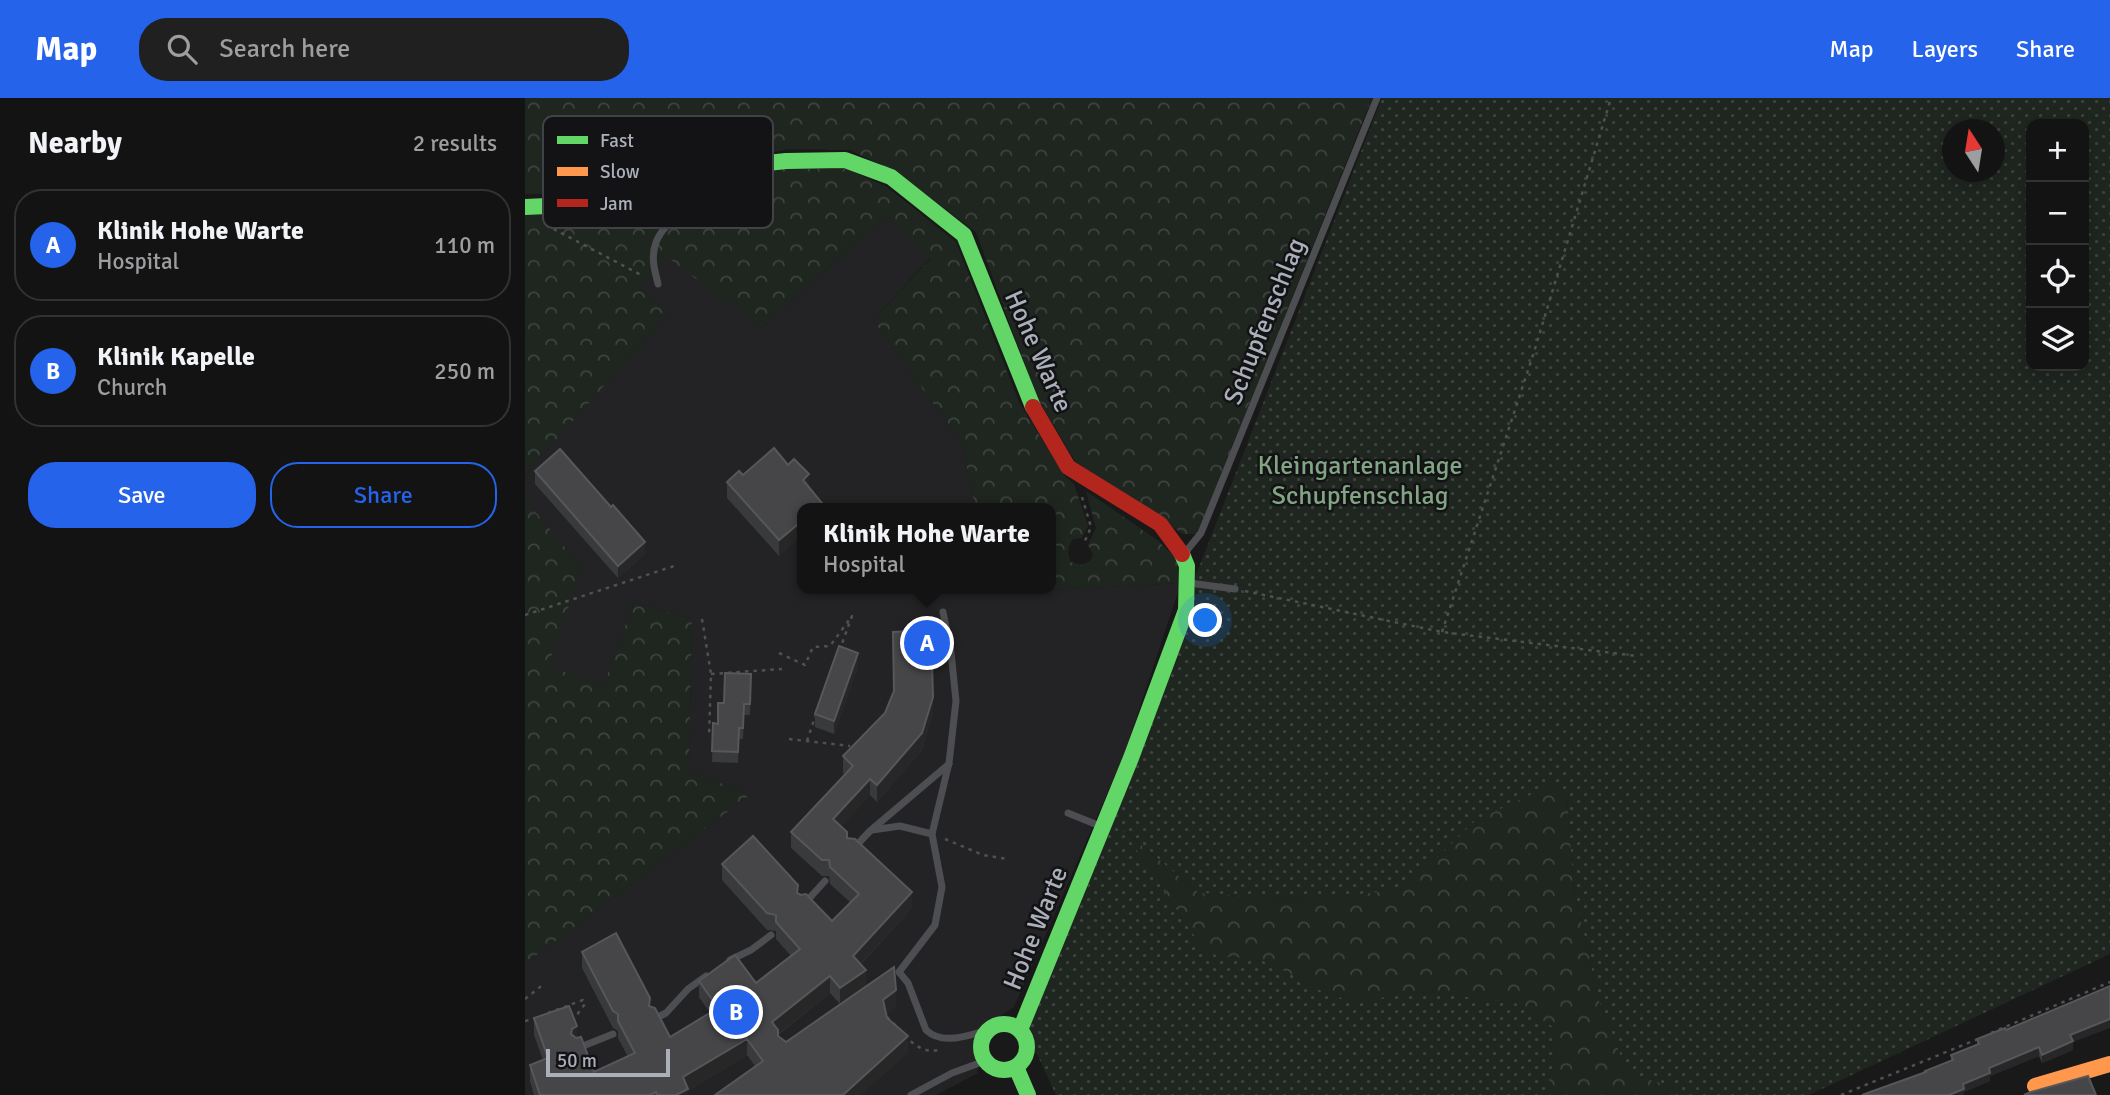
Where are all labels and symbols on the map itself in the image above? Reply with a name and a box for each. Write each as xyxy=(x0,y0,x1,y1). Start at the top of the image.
legend xyxy=(543,116,773,228)
north arrow xyxy=(1942,119,2005,182)
text: Fast xyxy=(600,129,634,153)
text: Slow xyxy=(600,160,640,184)
text: Jam xyxy=(600,192,633,216)
street label: Schupfenschlag xyxy=(1217,233,1313,409)
street label: Hohe Warte xyxy=(997,285,1079,417)
park label: Kleingartenanlage Schupfenschlag xyxy=(1257,450,1463,512)
your location xyxy=(1188,603,1222,637)
pin: A xyxy=(904,617,950,669)
street label: Hohe Warte xyxy=(997,862,1075,995)
pin: B xyxy=(713,986,759,1038)
scale bar xyxy=(546,1046,670,1078)

